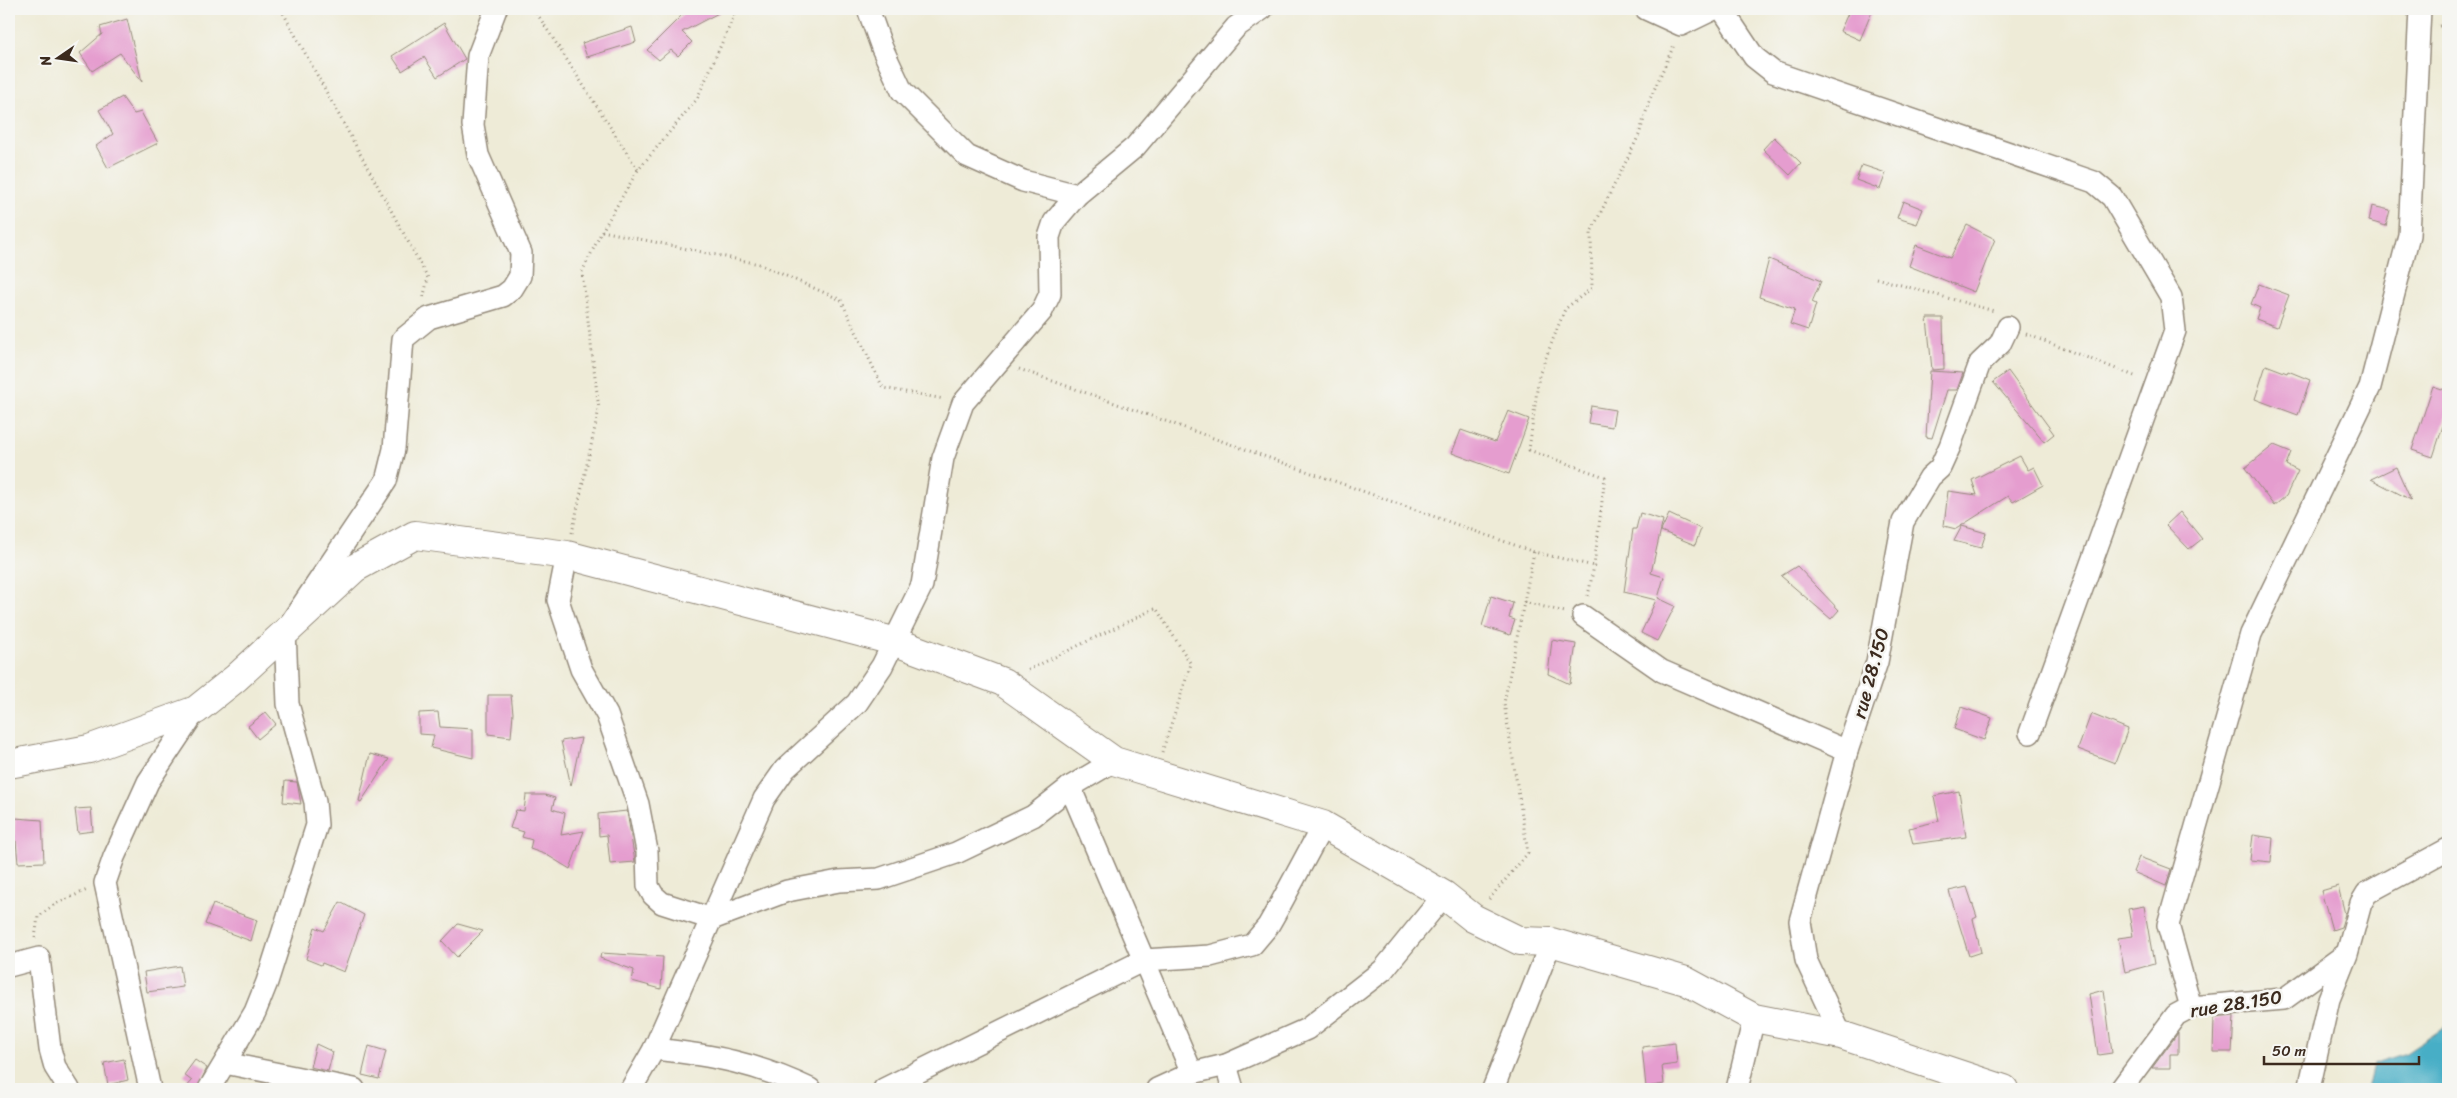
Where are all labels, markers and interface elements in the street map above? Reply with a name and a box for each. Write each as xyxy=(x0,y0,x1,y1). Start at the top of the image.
north arrow xyxy=(32,32,82,82)
text: N xyxy=(32,53,59,69)
street label: rue 28.150 xyxy=(1843,624,1898,722)
street label: rue 28.150 xyxy=(2188,980,2284,1027)
scale bar xyxy=(2264,1033,2420,1065)
text: 50 m xyxy=(2272,1038,2307,1064)

